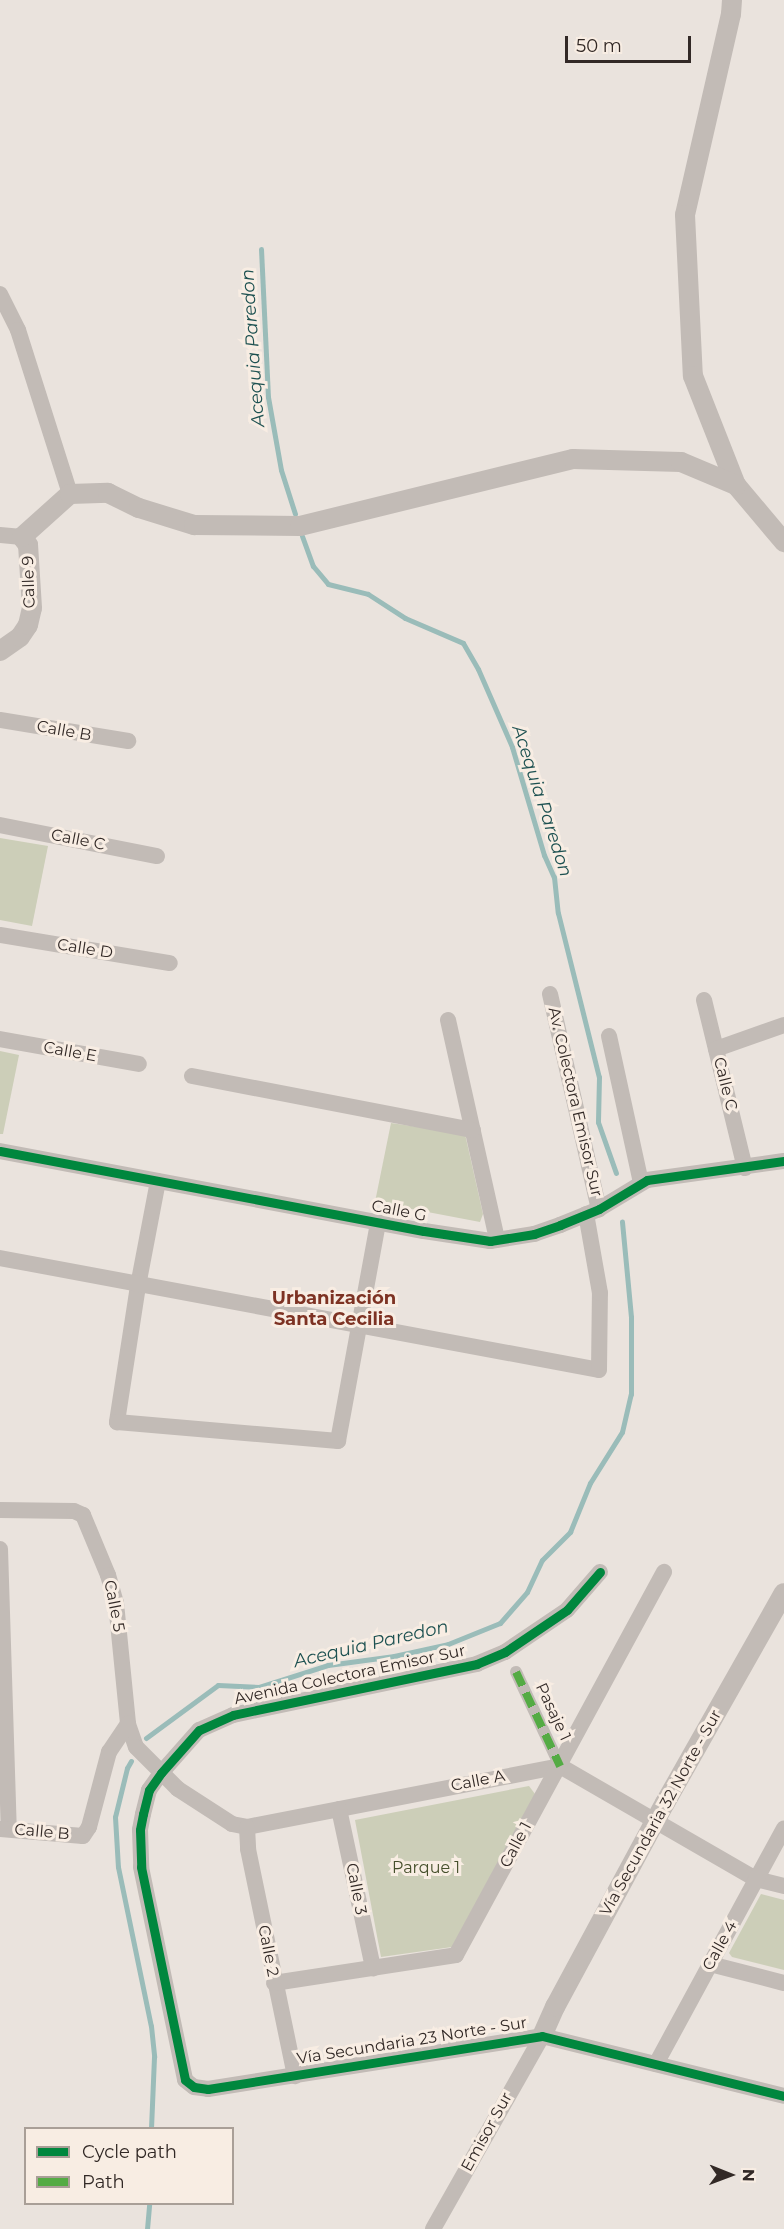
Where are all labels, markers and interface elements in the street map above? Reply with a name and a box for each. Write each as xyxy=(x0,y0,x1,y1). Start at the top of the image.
scale bar xyxy=(568,24,694,62)
text: 50 m xyxy=(576,35,622,57)
water label: Acequia Paredon xyxy=(237,268,269,428)
street label: Calle 9 xyxy=(18,555,40,609)
street label: Calle B xyxy=(35,717,93,745)
water label: Acequia Paredon xyxy=(507,722,577,880)
street label: Calle C xyxy=(49,825,107,855)
street label: Calle D xyxy=(56,935,114,963)
street label: Av. Colectora Emisor Sur xyxy=(544,1005,606,1199)
street label: Calle E xyxy=(42,1038,98,1066)
street label: Calle C xyxy=(709,1055,741,1113)
street label: Calle G xyxy=(370,1196,428,1226)
district label: Urbanización Santa Cecilia xyxy=(272,1288,396,1330)
street label: Calle 5 xyxy=(100,1579,128,1633)
water label: Acequia Paredon xyxy=(292,1616,450,1672)
street label: Avenida Colectora Emisor Sur xyxy=(233,1641,467,1709)
street label: Pasaje 1 xyxy=(531,1680,575,1744)
street label: Vía Secundaria 32 Norte - Sur xyxy=(596,1707,726,1919)
street label: Calle A xyxy=(449,1766,507,1796)
street label: Calle 1 xyxy=(496,1819,536,1871)
street label: Calle B xyxy=(14,1820,70,1844)
park label: Parque 1 xyxy=(392,1858,460,1878)
street label: Calle 3 xyxy=(342,1862,370,1916)
street label: Calle 4 xyxy=(699,1918,741,1974)
street label: Calle 2 xyxy=(254,1924,282,1978)
street label: Vía Secundaria 23 Norte - Sur xyxy=(296,2013,528,2069)
street label: Emisor Sur xyxy=(457,2089,517,2175)
legend xyxy=(24,2127,234,2205)
text: Cycle path xyxy=(82,2141,177,2163)
north arrow xyxy=(700,2145,760,2205)
text: N xyxy=(739,2169,758,2182)
text: Path xyxy=(82,2171,125,2193)

